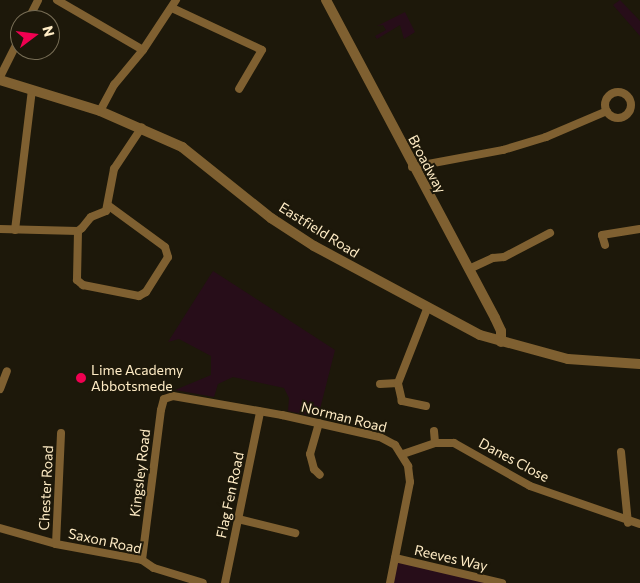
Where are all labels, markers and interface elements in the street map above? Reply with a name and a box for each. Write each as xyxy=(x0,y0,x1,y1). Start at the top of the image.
north arrow xyxy=(10,10,60,60)
text: N xyxy=(39,24,59,39)
street label: Broadway xyxy=(405,132,449,196)
street label: Eastfield Road xyxy=(276,199,362,261)
place label: Lime Academy Abbotsmede xyxy=(91,362,183,394)
marker: Lime Academy Abbotsmede xyxy=(75,372,87,384)
street label: Norman Road xyxy=(300,398,388,436)
street label: Kingsley Road xyxy=(126,428,154,518)
street label: Danes Close xyxy=(476,434,552,486)
street label: Chester Road xyxy=(35,445,57,531)
street label: Flag Fen Road xyxy=(213,450,247,540)
street label: Saxon Road xyxy=(67,525,143,557)
street label: Reeves Way xyxy=(413,541,489,575)

